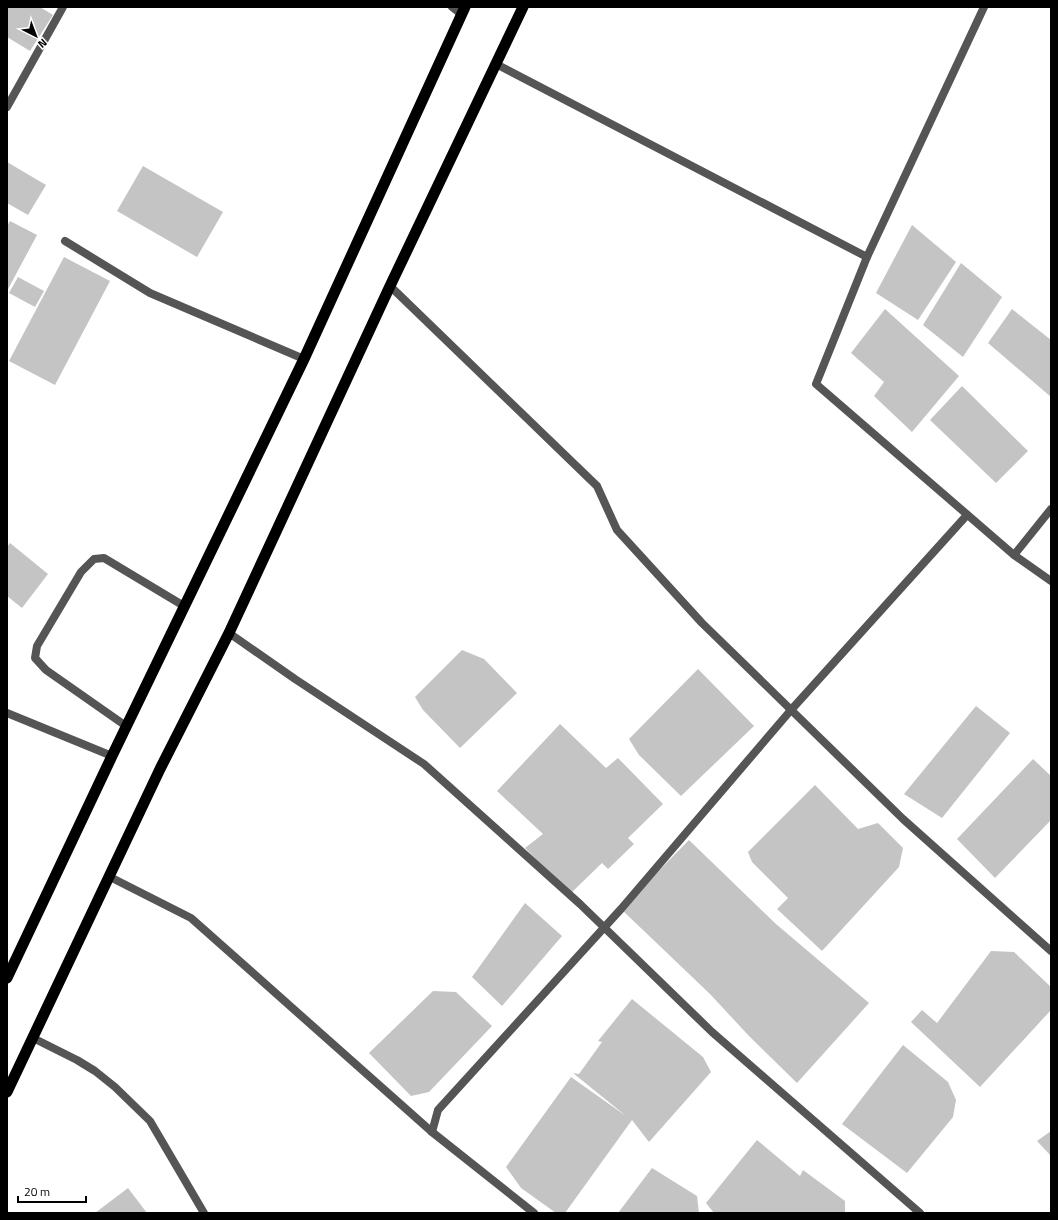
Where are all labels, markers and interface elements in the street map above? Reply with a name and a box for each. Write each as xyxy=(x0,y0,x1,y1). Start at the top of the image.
north arrow xyxy=(16,16,56,56)
text: N xyxy=(35,35,51,52)
scale bar xyxy=(18,1178,86,1204)
text: 20 m xyxy=(24,1182,50,1201)

